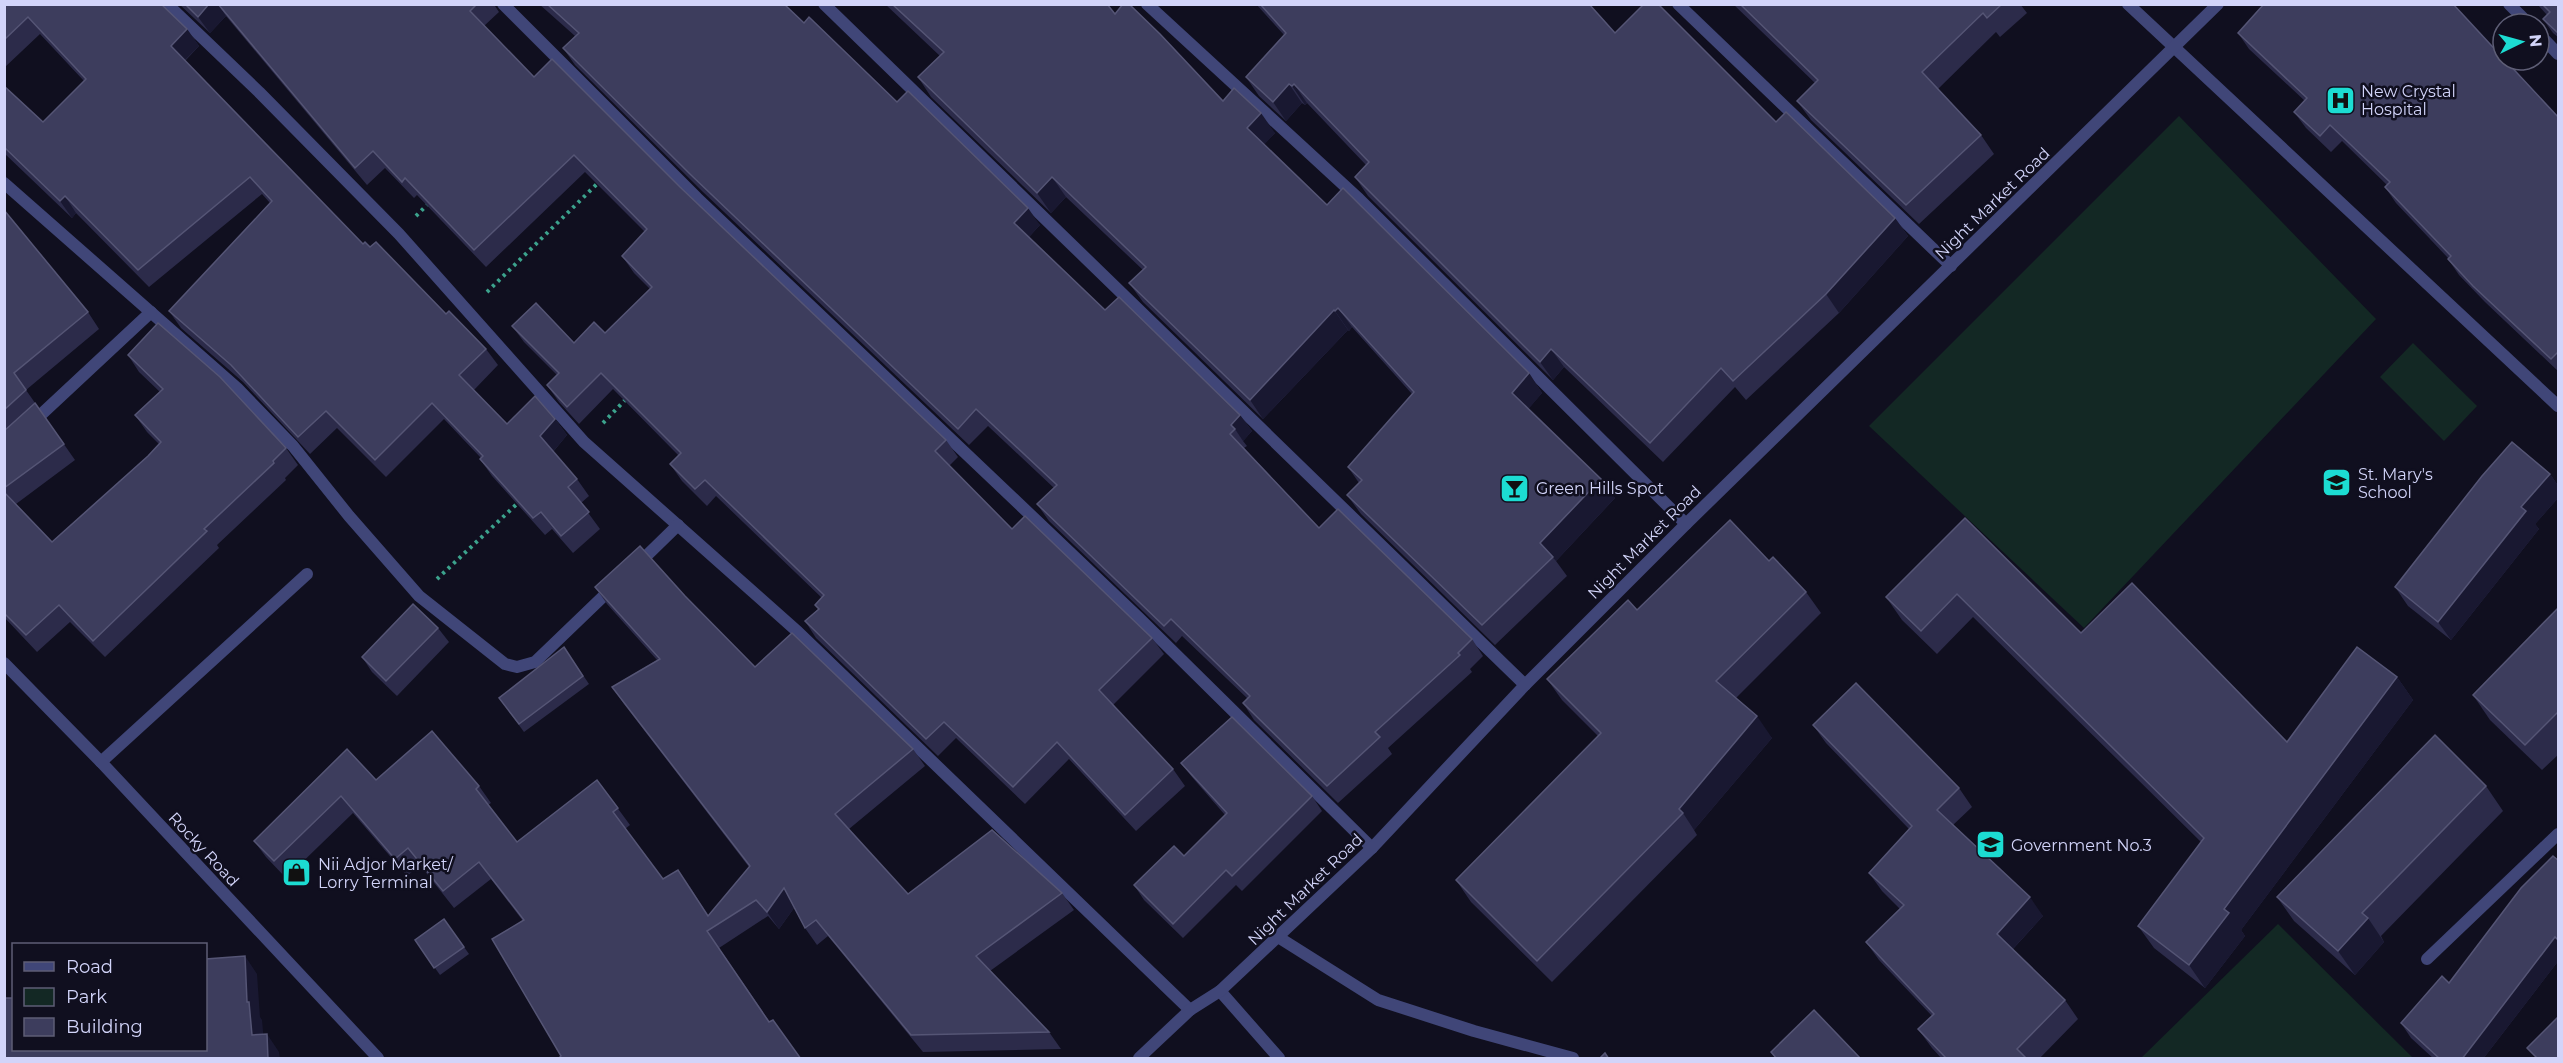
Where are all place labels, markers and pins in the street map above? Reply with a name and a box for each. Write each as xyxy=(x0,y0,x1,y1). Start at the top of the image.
place label: New Crystal Hospital xyxy=(2361,82,2456,119)
hospital icon: New Crystal Hospital xyxy=(2324,84,2356,116)
place label: St. Mary's School xyxy=(2358,465,2433,502)
school or university icon: St. Mary's School xyxy=(2321,467,2353,499)
bar icon: Green Hills Spot xyxy=(1499,472,1531,504)
place label: Green Hills Spot xyxy=(1536,479,1665,498)
school or university icon: Government No.3 xyxy=(1974,829,2006,861)
place label: Government No.3 xyxy=(2011,836,2152,855)
place label: Nii Adjor Market/ Lorry Terminal xyxy=(318,855,453,892)
shop icon: Nii Adjor Market/ Lorry Terminal xyxy=(281,857,313,889)

